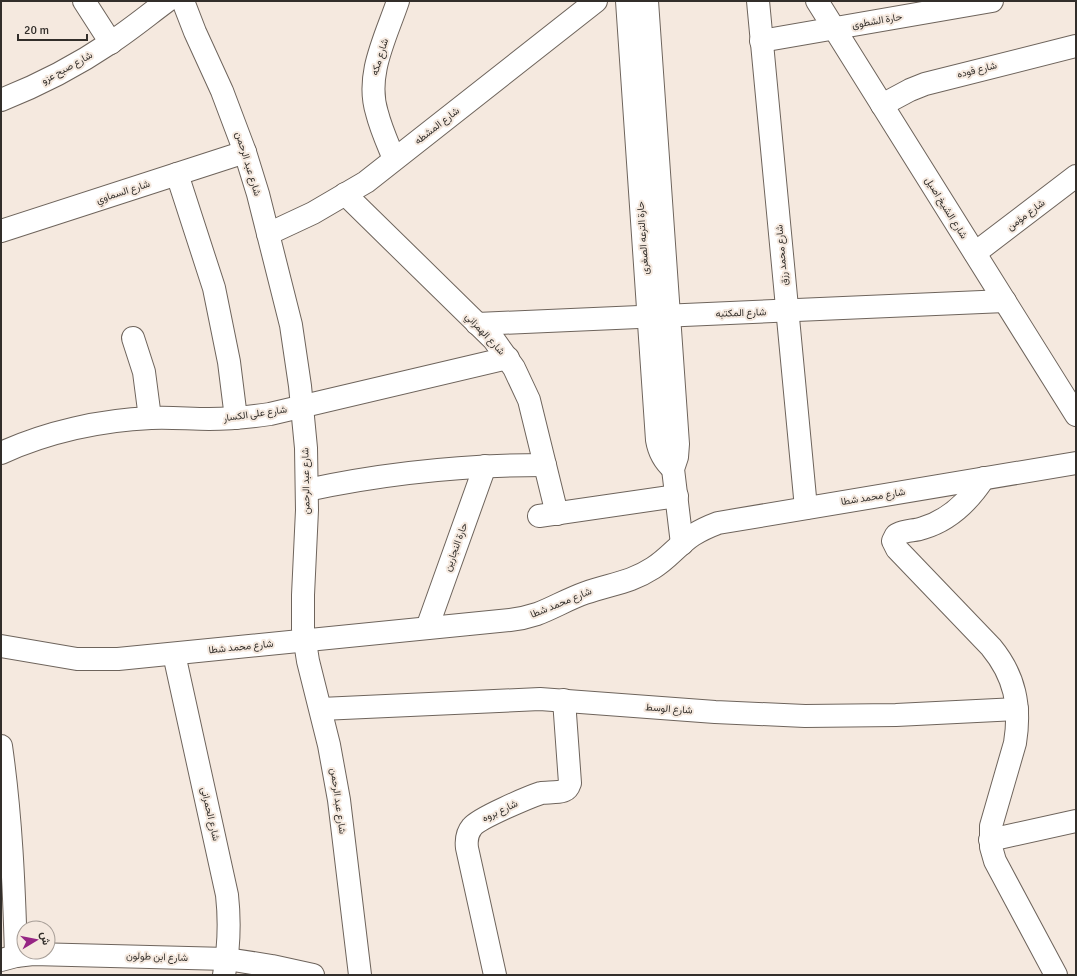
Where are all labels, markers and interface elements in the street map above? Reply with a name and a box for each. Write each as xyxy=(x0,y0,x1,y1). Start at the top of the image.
street label: حارة الشطوى xyxy=(851,11,903,31)
scale bar xyxy=(18,16,87,42)
text: 20 m xyxy=(24,23,49,38)
street label: شارع مكه xyxy=(369,37,391,77)
street label: شارع صبح عزو xyxy=(39,49,95,87)
street label: شارع فوده xyxy=(956,59,998,81)
street label: شارع المشطه xyxy=(412,105,462,147)
street label: شارع عبد الرحمن xyxy=(233,130,263,198)
street label: شارع الشيخ اصيل xyxy=(922,175,970,241)
street label: شارع السماوي xyxy=(95,178,152,208)
street label: شارع مؤمن xyxy=(1005,197,1048,233)
street label: حارة الترعه الصغرى xyxy=(634,201,652,275)
street label: شارع محمد رزق xyxy=(773,224,791,286)
street label: شارع المكتبه xyxy=(716,306,767,320)
street label: شارع الهمزاني xyxy=(461,310,508,359)
street label: شارع على الكسار xyxy=(221,404,288,425)
street label: شارع عبد الرحمن xyxy=(299,448,313,514)
street label: شارع محمد شطا xyxy=(840,486,906,508)
street label: حارة النجارين xyxy=(442,521,470,573)
street label: شارع محمد شطا xyxy=(529,585,593,621)
street label: شارع محمد شطا xyxy=(208,638,274,656)
street label: شارع الوسط xyxy=(645,701,693,717)
street label: شارع عبد الرحمن xyxy=(327,767,349,835)
street label: شارع الحمرانى xyxy=(198,786,222,842)
street label: شارع بروه xyxy=(480,797,520,824)
north arrow xyxy=(16,920,56,960)
text: ش xyxy=(38,931,53,946)
street label: شارع ابن طولون xyxy=(126,950,188,964)

